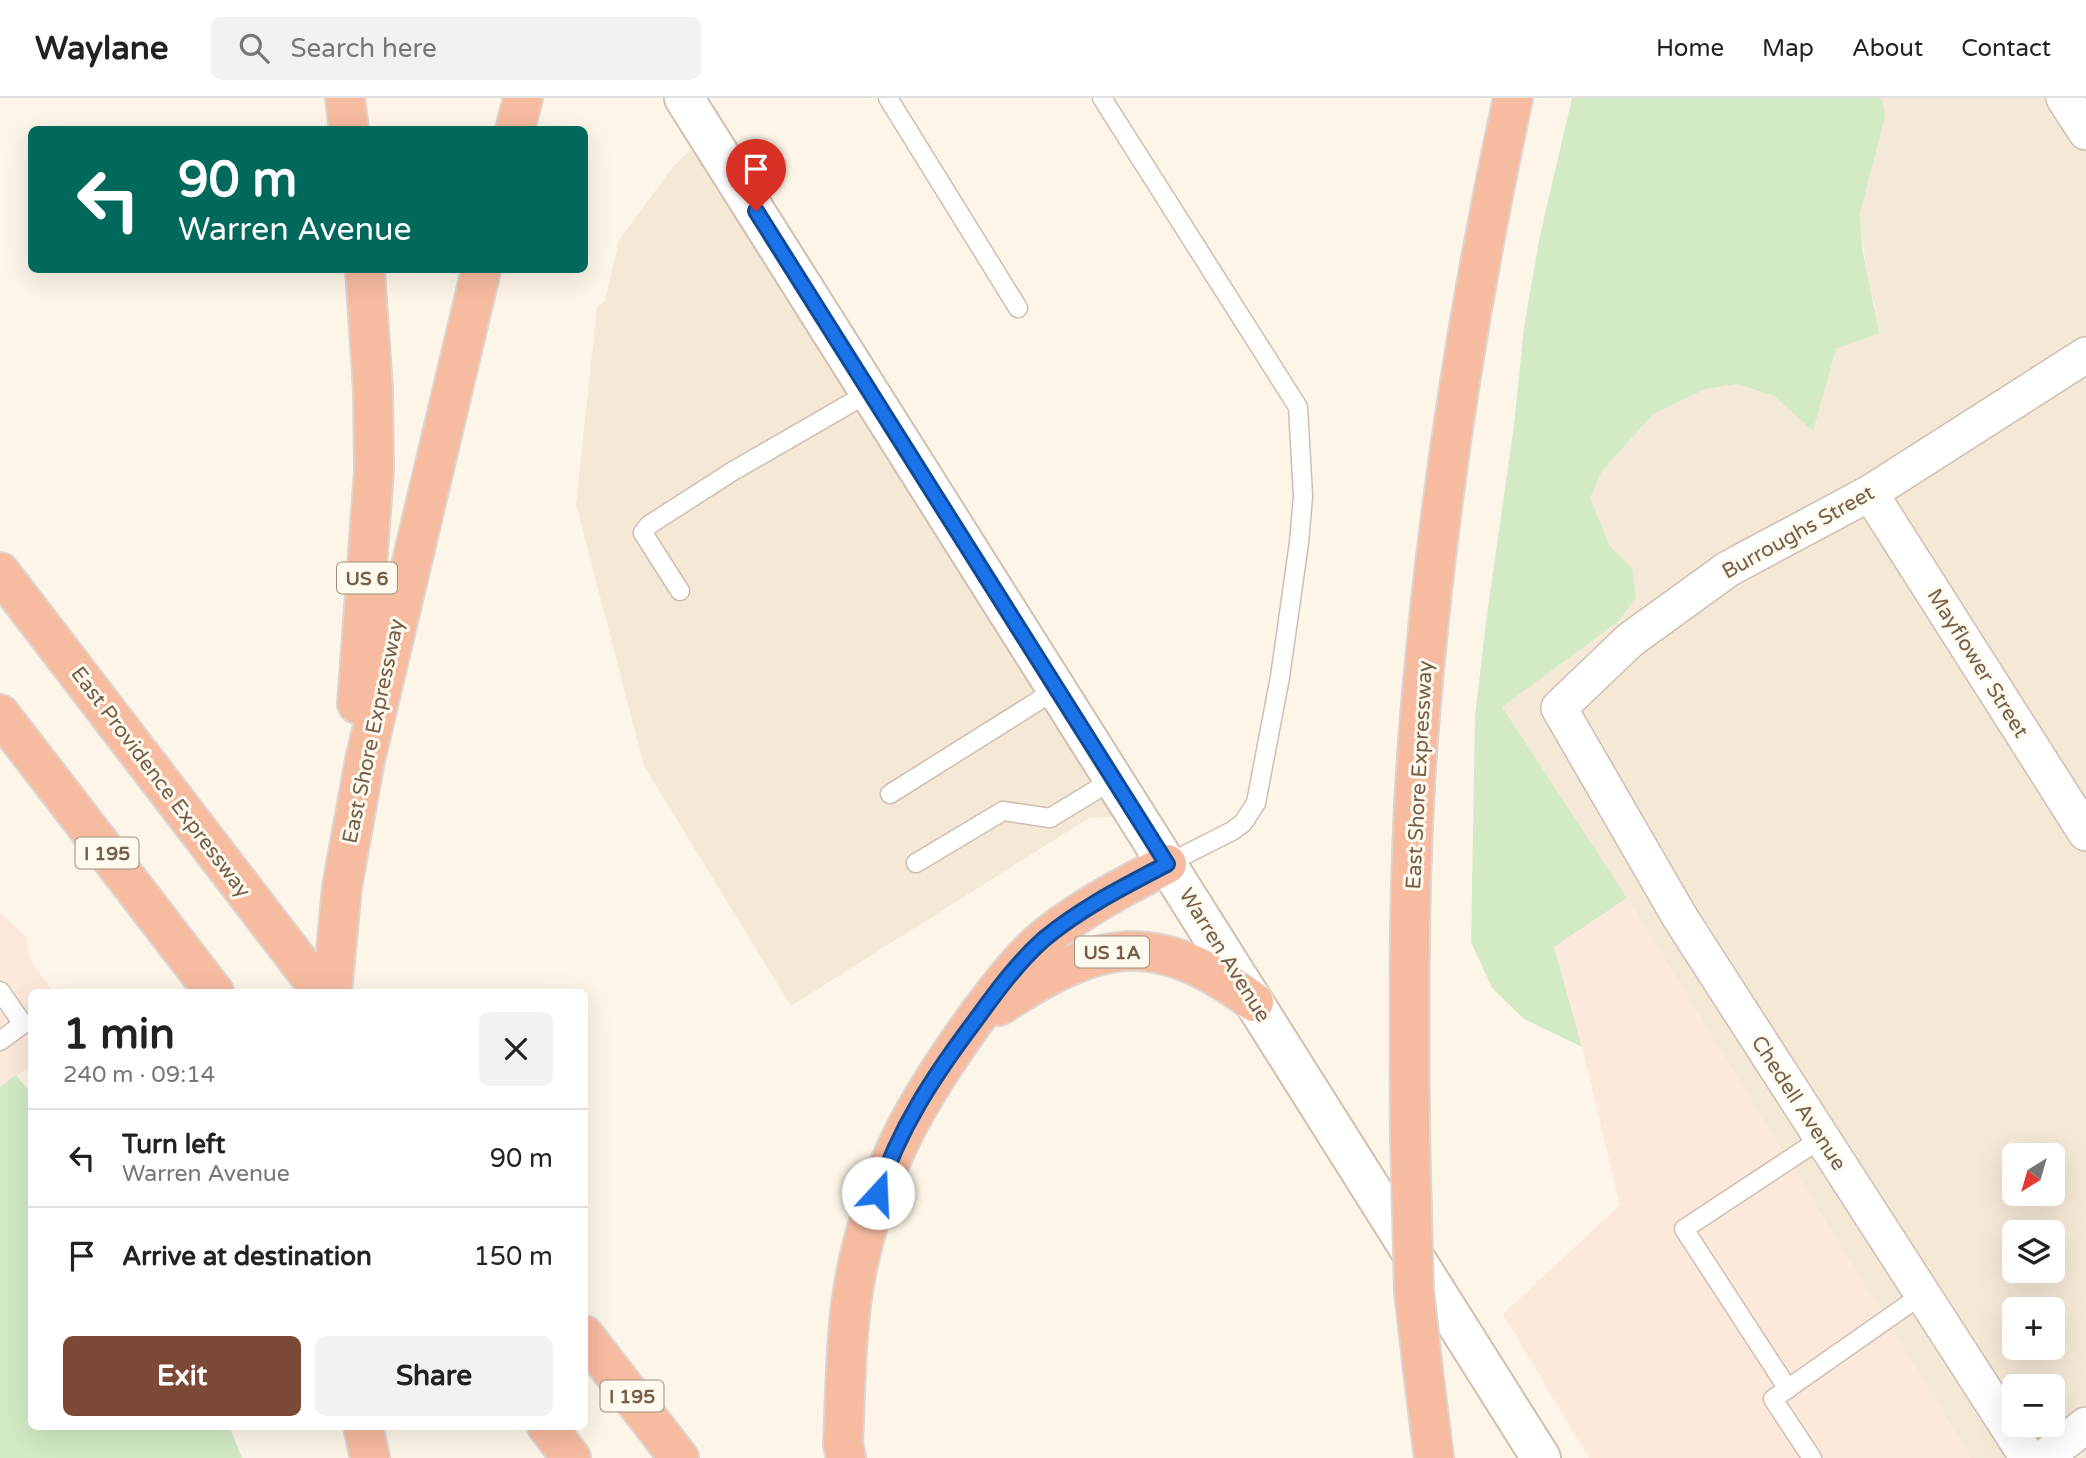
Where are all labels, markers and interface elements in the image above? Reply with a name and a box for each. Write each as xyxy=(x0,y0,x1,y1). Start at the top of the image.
search box xyxy=(211,17,701,80)
text: Waylane xyxy=(35,29,169,68)
icon: search xyxy=(235,29,273,67)
text: Search here xyxy=(291,33,437,64)
text: Home xyxy=(1656,34,1724,63)
text: Map xyxy=(1762,34,1814,63)
text: About xyxy=(1852,34,1923,63)
text: Contact xyxy=(1961,34,2051,63)
pin xyxy=(726,139,786,211)
icon: arrive xyxy=(737,150,775,188)
text: 90 m xyxy=(178,151,297,210)
icon: left xyxy=(63,154,154,245)
text: Warren Avenue xyxy=(178,211,412,249)
street label: Burroughs Street xyxy=(1718,480,1879,585)
road number: US 6 xyxy=(337,562,397,593)
street label: Mayflower Street xyxy=(1922,584,2033,742)
street label: East Shore Expressway xyxy=(337,616,410,846)
street label: East Shore Expressway xyxy=(1401,660,1438,890)
street label: East Providence Expressway xyxy=(66,662,256,903)
road number: I 195 xyxy=(76,838,138,868)
street label: Warren Avenue xyxy=(1173,884,1276,1027)
road number: US 1A xyxy=(1075,936,1149,968)
text: 1 min xyxy=(63,1009,175,1060)
button: close xyxy=(479,1012,553,1086)
street label: Chedell Avenue xyxy=(1746,1031,1851,1175)
text: 240 m · 09:14 xyxy=(63,1061,215,1089)
text: Turn left xyxy=(122,1129,225,1160)
icon: left xyxy=(63,1139,101,1177)
text: 90 m xyxy=(490,1143,553,1174)
north arrow xyxy=(2002,1143,2065,1206)
map controls xyxy=(2002,1143,2065,1437)
position arrow xyxy=(841,1156,915,1230)
text: Warren Avenue xyxy=(122,1160,290,1188)
button: layers xyxy=(2002,1220,2065,1283)
icon: arrive xyxy=(63,1237,101,1275)
text: Arrive at destination xyxy=(122,1241,372,1272)
text: 150 m xyxy=(473,1241,553,1272)
button: + xyxy=(2002,1297,2065,1360)
button: Exit xyxy=(63,1336,301,1416)
button: Share xyxy=(315,1336,553,1416)
button: − xyxy=(2002,1374,2065,1437)
road number: I 195 xyxy=(600,1380,664,1412)

